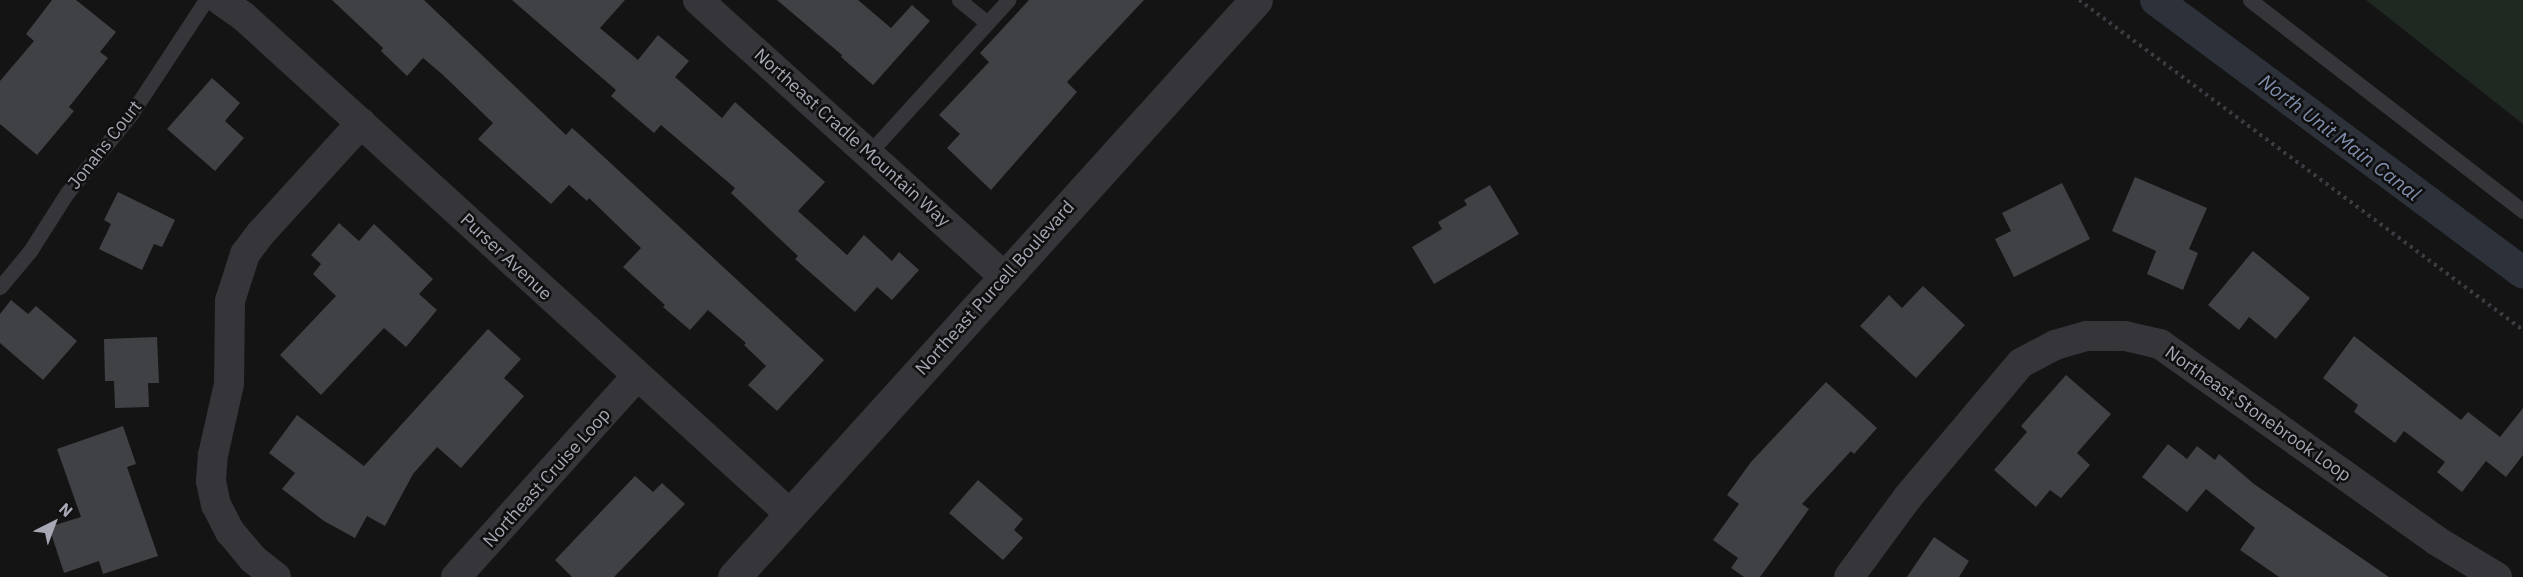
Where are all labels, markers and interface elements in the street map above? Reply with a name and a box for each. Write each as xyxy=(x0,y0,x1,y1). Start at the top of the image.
street label: Northeast Cradle Mountain Way xyxy=(750,44,954,232)
water label: North Unit Main Canal xyxy=(2255,69,2425,205)
street label: Jonahs Court xyxy=(64,96,146,194)
street label: Northeast Purcell Boulevard xyxy=(911,196,1079,380)
street label: Purser Avenue xyxy=(456,209,556,305)
street label: Northeast Stonebrook Loop xyxy=(2161,342,2355,486)
street label: Northeast Cruise Loop xyxy=(479,404,615,552)
north arrow xyxy=(24,493,84,553)
text: N xyxy=(55,498,77,521)

